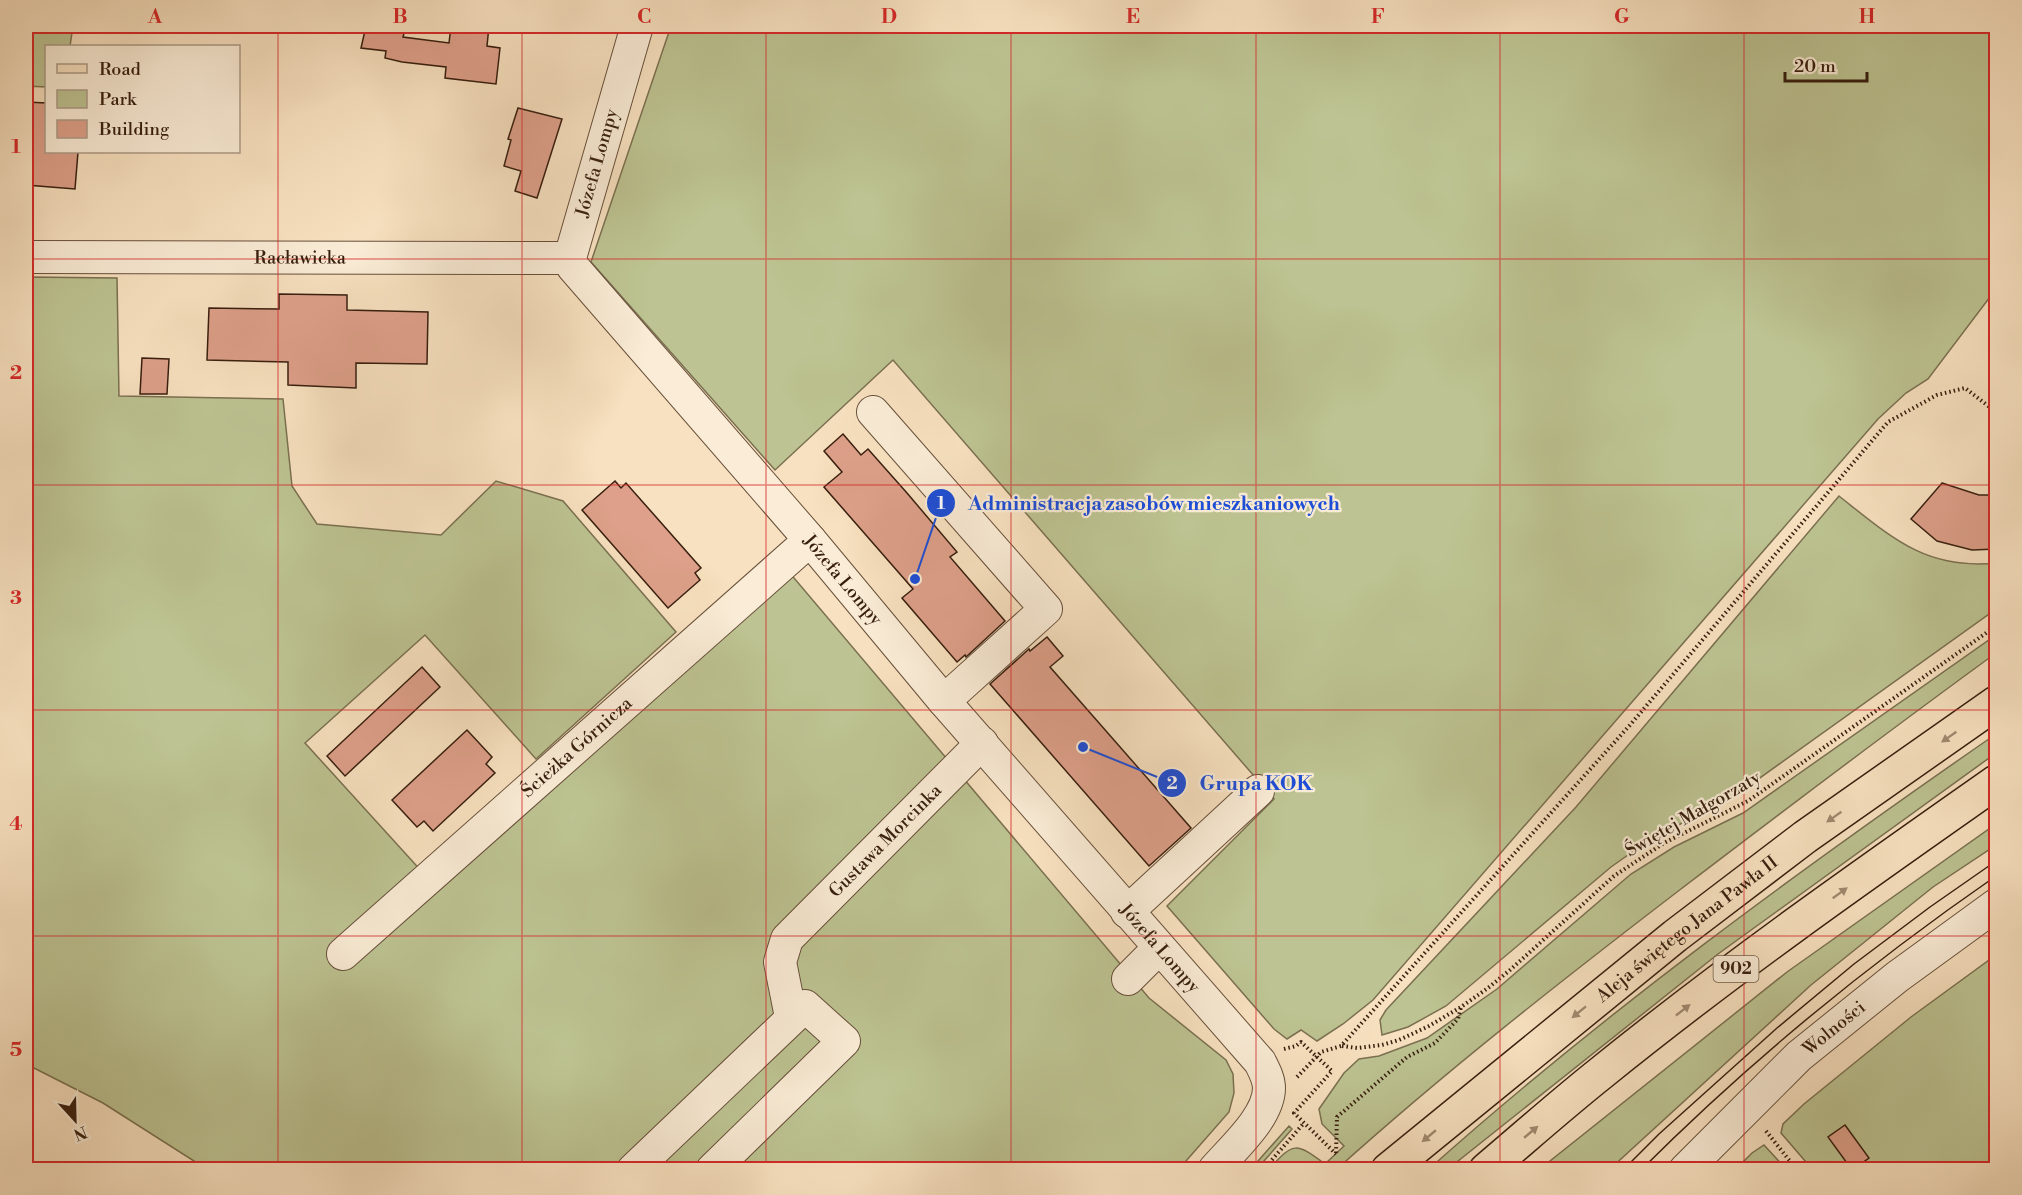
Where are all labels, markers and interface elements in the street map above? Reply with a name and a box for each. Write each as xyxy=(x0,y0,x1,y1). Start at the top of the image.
text: A xyxy=(147,5,163,30)
text: B xyxy=(392,5,408,30)
text: C xyxy=(637,5,651,30)
text: D xyxy=(881,5,897,30)
text: E xyxy=(1126,5,1140,30)
text: F xyxy=(1371,5,1385,30)
text: G xyxy=(1614,5,1630,30)
text: H xyxy=(1859,5,1876,30)
legend xyxy=(45,45,240,153)
scale bar xyxy=(1785,45,1868,83)
text: 20 m xyxy=(1794,55,1836,78)
text: Road xyxy=(99,58,142,81)
text: Park xyxy=(99,88,138,111)
street label: Józefa Lompy xyxy=(570,106,623,221)
text: Building xyxy=(98,118,170,141)
text: 1 xyxy=(11,135,21,160)
street label: Racławicka xyxy=(254,246,347,269)
text: 2 xyxy=(10,361,22,386)
callout: Administracja zasobów mieszkaniowych xyxy=(926,484,1352,522)
text: 1 xyxy=(937,492,946,515)
text: Administracja zasobów mieszkaniowych xyxy=(967,492,1341,517)
street label: Józefa Lompy xyxy=(798,528,888,630)
text: 3 xyxy=(10,586,22,611)
street label: Ścieżka Górnicza xyxy=(516,691,637,802)
one-way arrow xyxy=(1941,731,1957,743)
callout: Grupa KOK xyxy=(1157,764,1324,802)
street label: Świętej Małgorzaty xyxy=(1621,766,1765,862)
text: 2 xyxy=(1166,772,1178,795)
text: Grupa KOK xyxy=(1199,772,1313,797)
street label: Gustawa Morcinka xyxy=(824,778,947,902)
one-way arrow xyxy=(1827,811,1843,823)
text: 4 xyxy=(9,812,23,837)
street label: Aleja świętego Jana Pawła II xyxy=(1591,850,1782,1008)
one-way arrow xyxy=(1831,887,1847,899)
street label: Józefa Lompy xyxy=(1114,898,1206,998)
road number: 902 xyxy=(1714,956,1758,982)
street label: Wolności xyxy=(1797,996,1870,1061)
one-way arrow xyxy=(1675,1003,1691,1016)
one-way arrow xyxy=(1572,1006,1587,1018)
text: 5 xyxy=(10,1038,22,1063)
north arrow xyxy=(45,1090,105,1150)
text: N xyxy=(70,1121,90,1145)
one-way arrow xyxy=(1523,1126,1538,1139)
one-way arrow xyxy=(1422,1129,1437,1142)

